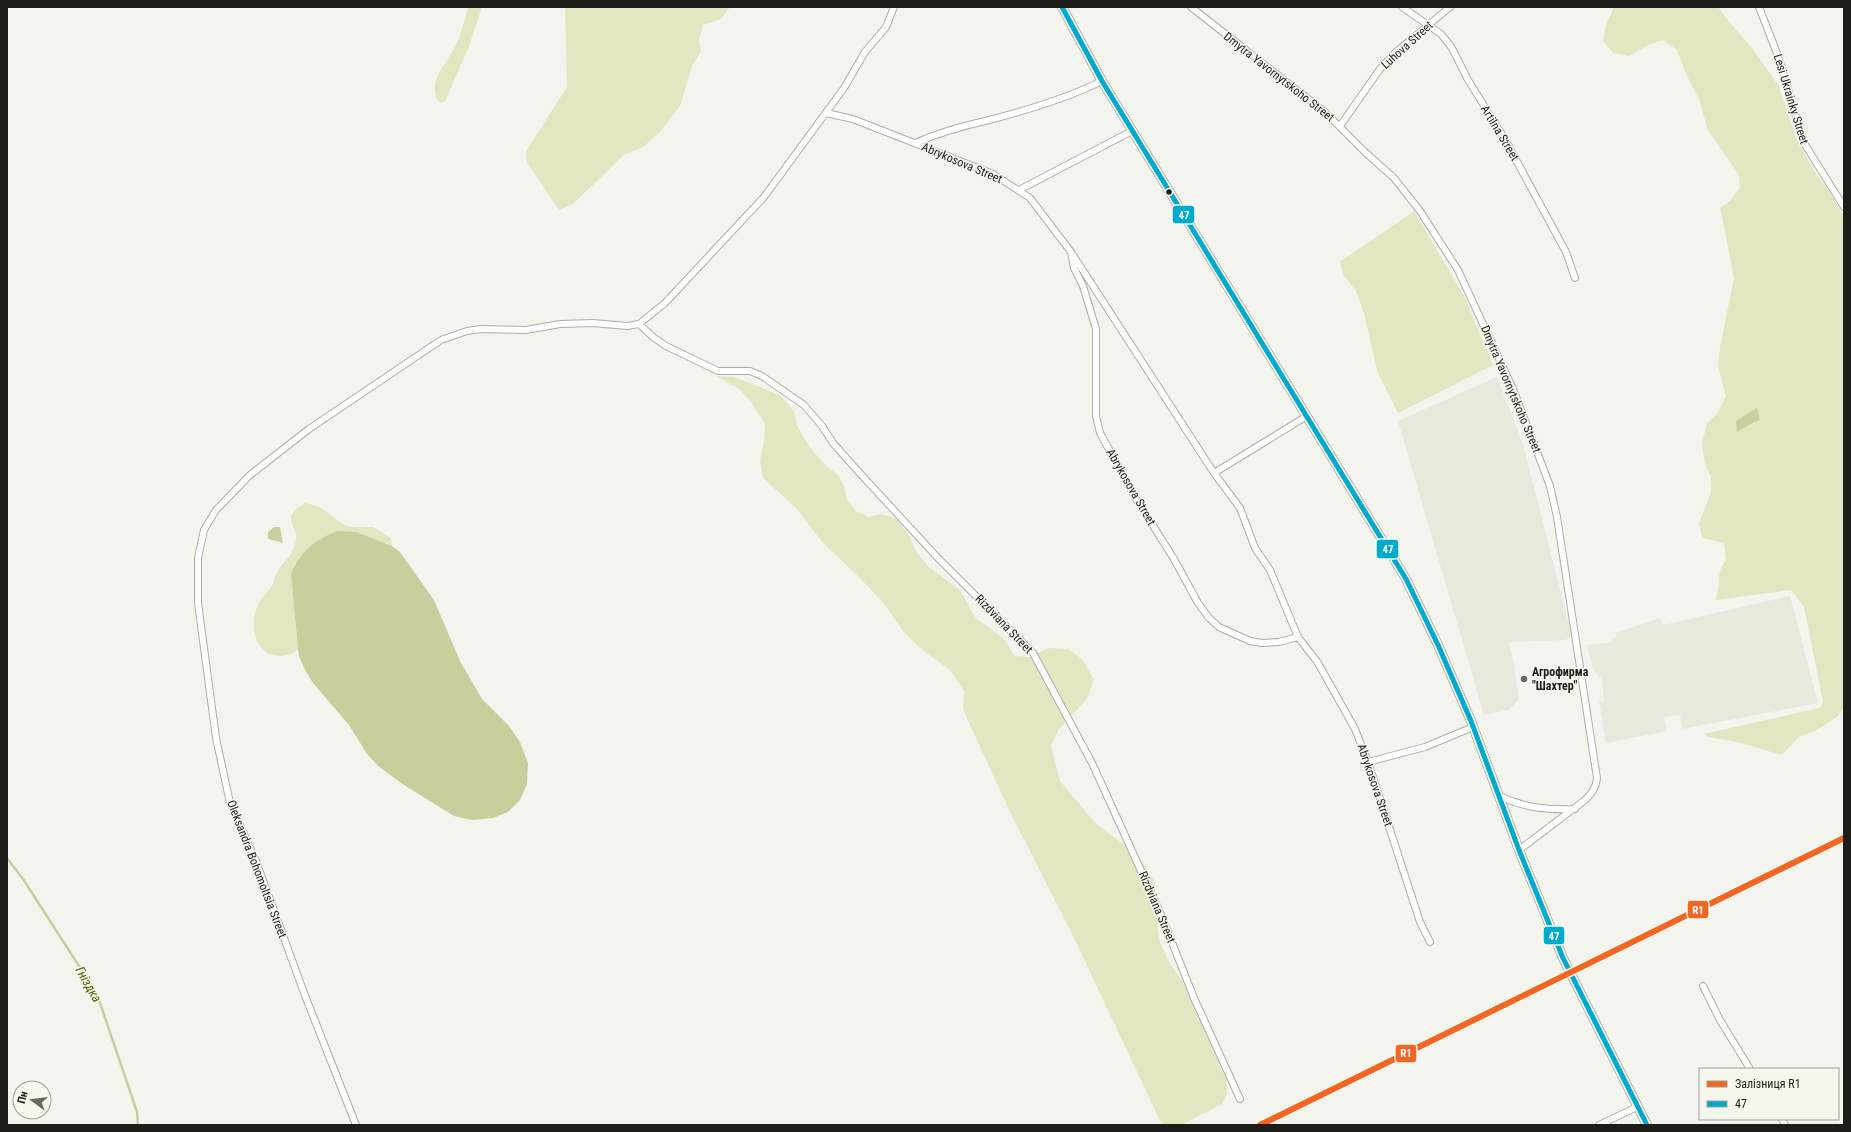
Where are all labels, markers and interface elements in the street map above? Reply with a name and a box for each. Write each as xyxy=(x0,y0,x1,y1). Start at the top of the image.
street label: Luhova Street xyxy=(1378,18,1436,72)
street label: Dmytra Yavornytskoho Street xyxy=(1221,29,1337,125)
street label: Lesi Ukrainky Street xyxy=(1771,52,1811,146)
street label: Artilna Street xyxy=(1478,103,1522,164)
street label: Abrykosova Street xyxy=(920,140,1005,186)
unlabelled marker xyxy=(1164,187,1174,197)
line badge: 47 xyxy=(1172,205,1195,224)
text: 47 xyxy=(1178,209,1190,222)
street label: Dmytra Yavornytskoho Street xyxy=(1478,323,1544,455)
street label: Abrykosova Street xyxy=(1103,446,1159,528)
line badge: 47 xyxy=(1376,539,1399,559)
text: 47 xyxy=(1382,543,1394,556)
street label: Rizdviana Street xyxy=(972,592,1036,657)
place label: Агрофирма "Шахтер" xyxy=(1532,665,1589,693)
marker: Агрофирма "Шахтер" xyxy=(1519,674,1529,684)
street label: Abrykosova Street xyxy=(1354,742,1396,828)
street label: Oleksandra Bohomoltsia Street xyxy=(224,798,290,940)
street label: Rizdviana Street xyxy=(1136,869,1179,945)
line badge: R1 xyxy=(1687,900,1709,919)
text: R1 xyxy=(1692,904,1704,917)
line badge: 47 xyxy=(1543,926,1565,945)
text: 47 xyxy=(1548,930,1560,943)
water label: Гніздка xyxy=(72,964,105,1005)
line badge: R1 xyxy=(1395,1044,1417,1063)
text: R1 xyxy=(1400,1047,1412,1060)
legend xyxy=(1699,1068,1839,1120)
text: Залізниця R1 xyxy=(1735,1077,1801,1091)
north arrow xyxy=(12,1080,52,1120)
text: Пн xyxy=(15,1090,31,1105)
text: 47 xyxy=(1735,1097,1747,1111)

